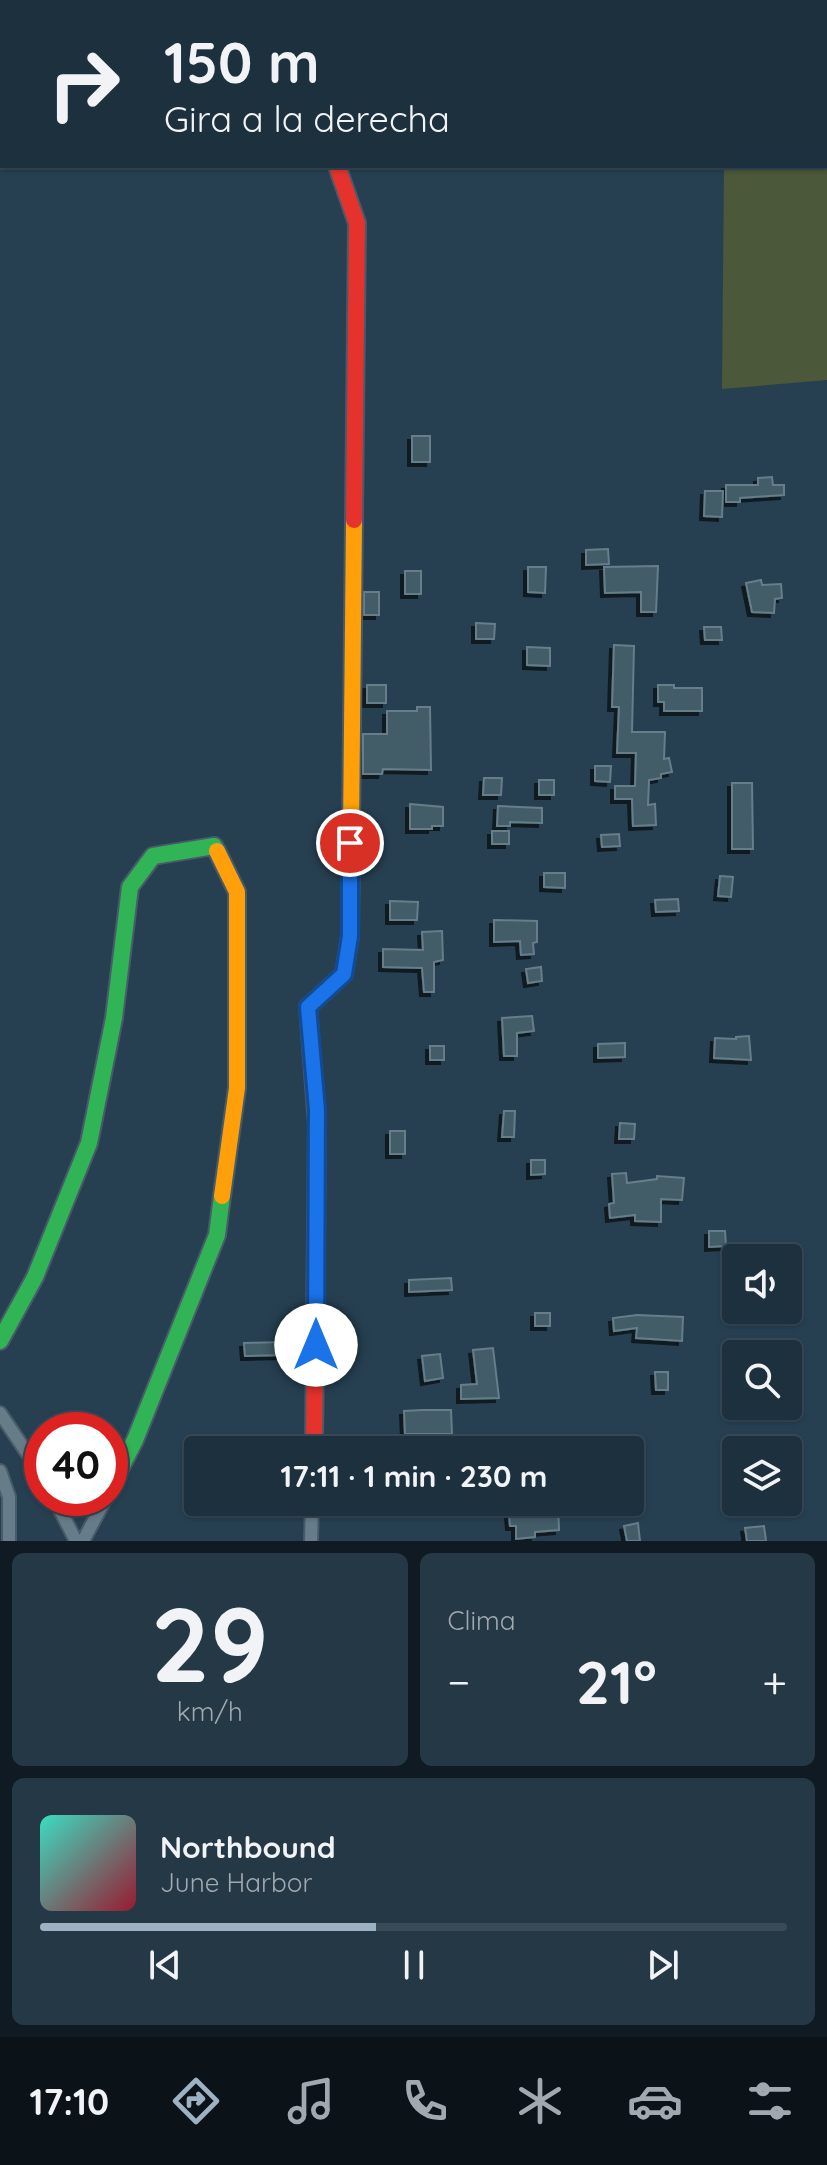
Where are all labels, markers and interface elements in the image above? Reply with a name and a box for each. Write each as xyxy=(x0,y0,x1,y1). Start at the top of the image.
text: 150 m xyxy=(164,27,320,97)
icon: right xyxy=(32,32,136,136)
text: Gira a la derecha xyxy=(164,96,450,141)
pin xyxy=(316,809,384,877)
icon: arrive xyxy=(328,821,372,865)
map controls xyxy=(722,1244,802,1516)
button: sound xyxy=(722,1244,802,1324)
position arrow xyxy=(274,1303,358,1387)
button: search xyxy=(722,1340,802,1420)
speed limit sign: 40 xyxy=(24,1412,128,1516)
button: layers xyxy=(722,1436,802,1516)
text: 17:11 · 1 min · 230 m xyxy=(281,1457,547,1495)
text: 29 xyxy=(151,1578,269,1708)
text: Clima xyxy=(448,1604,516,1637)
text: 21° xyxy=(576,1644,657,1719)
text: − xyxy=(448,1654,470,1709)
text: + xyxy=(762,1654,787,1709)
text: km/h xyxy=(177,1695,243,1728)
text: Northbound xyxy=(160,1828,336,1866)
text: June Harbor xyxy=(160,1866,312,1899)
icon: previous xyxy=(143,1943,187,1987)
icon: pause xyxy=(392,1943,436,1987)
icon: next xyxy=(641,1943,685,1987)
icon: directions xyxy=(168,2073,224,2129)
icon: music xyxy=(283,2073,339,2129)
icon: phone xyxy=(397,2073,453,2129)
icon: climate xyxy=(512,2073,568,2129)
icon: car xyxy=(627,2073,683,2129)
icon: filters xyxy=(742,2073,798,2129)
text: 17:10 xyxy=(29,2079,109,2124)

